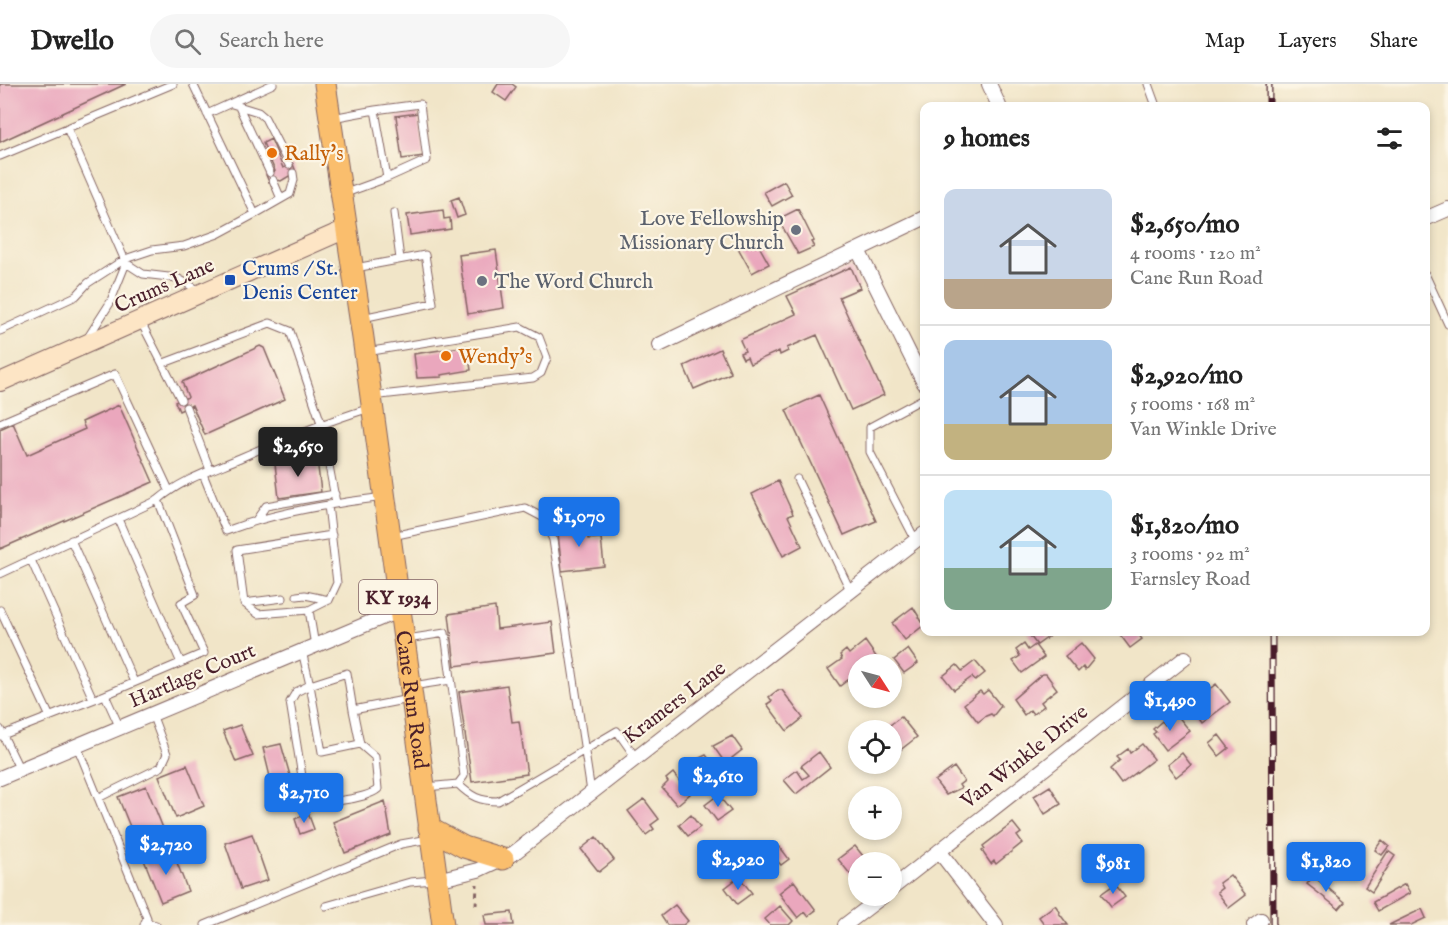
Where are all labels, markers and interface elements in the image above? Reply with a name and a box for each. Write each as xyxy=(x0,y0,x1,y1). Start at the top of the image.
search box xyxy=(150,14,570,68)
text: Dwello xyxy=(30,24,114,59)
icon: search xyxy=(171,25,204,58)
text: Search here xyxy=(219,27,324,55)
text: Map xyxy=(1205,28,1245,55)
text: Layers xyxy=(1278,28,1337,55)
text: Share xyxy=(1370,28,1418,55)
text: 9 homes xyxy=(944,122,1030,155)
icon: filters xyxy=(1373,122,1406,155)
place label: Rally's xyxy=(284,141,344,168)
marker: Rally's xyxy=(265,146,279,160)
place label: Love Fellowship Missionary Church xyxy=(619,206,784,257)
text: $2,650/mo xyxy=(1130,208,1239,241)
icon: home xyxy=(992,213,1064,285)
marker: Love Fellowship Missionary Church xyxy=(789,223,803,237)
text: 4 rooms · 120 m² xyxy=(1130,241,1261,266)
street label: Crums Lane xyxy=(110,252,219,320)
place label: Crums / St. Denis Center xyxy=(242,256,358,307)
text: Cane Run Road xyxy=(1130,266,1263,291)
place label: The Word Church xyxy=(494,269,653,296)
marker: Crums / St. Denis Center xyxy=(223,273,237,287)
marker: The Word Church xyxy=(475,274,489,288)
place label: Wendy's xyxy=(458,344,532,371)
marker: Wendy's xyxy=(439,349,453,363)
text: $2,920/mo xyxy=(1130,359,1243,392)
icon: home xyxy=(992,364,1064,436)
text: 5 rooms · 168 m² xyxy=(1130,392,1255,417)
text: Van Winkle Drive xyxy=(1130,417,1277,442)
pin: $2,650 xyxy=(249,427,347,478)
text: $2,650 xyxy=(272,434,324,459)
pin: $1,070 xyxy=(530,497,628,548)
text: $1,070 xyxy=(553,504,605,529)
text: $1,820/mo xyxy=(1130,509,1239,542)
icon: home xyxy=(992,514,1064,586)
text: 3 rooms · 92 m² xyxy=(1130,542,1250,567)
text: Farnsley Road xyxy=(1130,567,1250,592)
road number: KY 1934 xyxy=(359,580,437,614)
street label: Cane Run Road xyxy=(388,629,434,772)
street label: Hartlage Court xyxy=(125,638,260,715)
north arrow xyxy=(848,654,902,708)
map controls xyxy=(848,654,902,906)
street label: Kramers Lane xyxy=(618,655,732,751)
pin: $1,490 xyxy=(1121,681,1219,732)
text: $1,490 xyxy=(1144,688,1196,713)
street label: Van Winkle Drive xyxy=(955,699,1094,816)
button: locate xyxy=(848,720,902,774)
pin: $2,610 xyxy=(669,757,767,808)
text: $2,610 xyxy=(692,764,744,789)
pin: $2,710 xyxy=(255,773,353,824)
text: $2,710 xyxy=(278,780,330,805)
button: + xyxy=(848,786,902,840)
pin: $2,720 xyxy=(117,825,215,876)
text: $2,720 xyxy=(139,832,193,857)
pin: $2,920 xyxy=(689,840,787,891)
pin: $1,820 xyxy=(1277,842,1375,893)
pin: $981 xyxy=(1077,844,1149,895)
text: $2,920 xyxy=(711,847,765,872)
text: $1,820 xyxy=(1301,849,1351,874)
text: $981 xyxy=(1095,851,1131,876)
button: − xyxy=(848,852,902,906)

